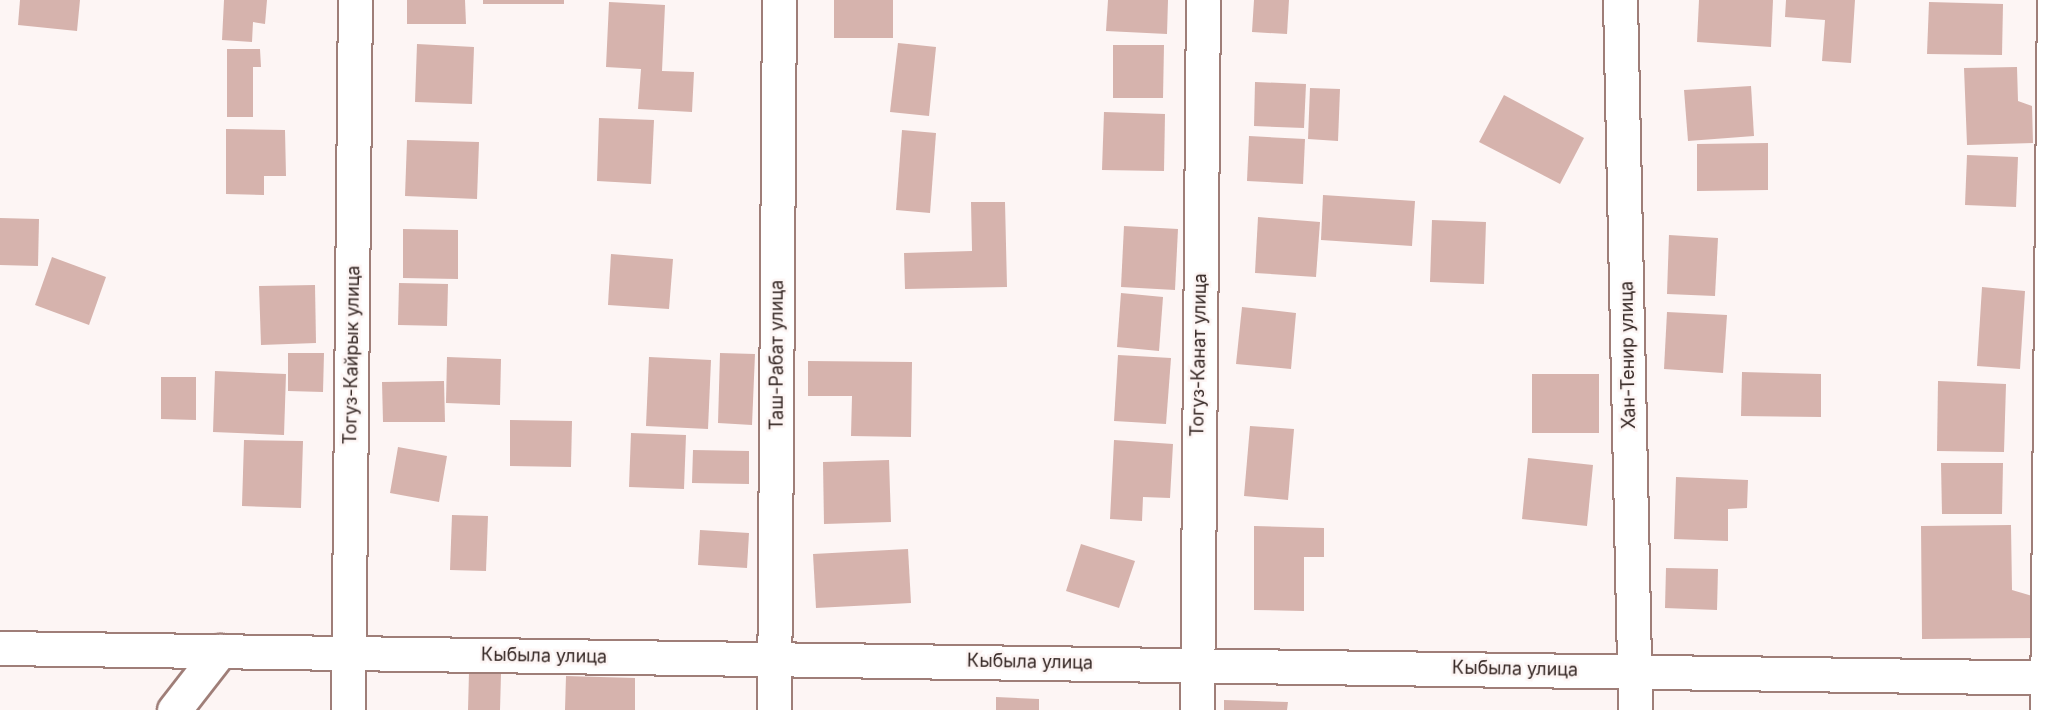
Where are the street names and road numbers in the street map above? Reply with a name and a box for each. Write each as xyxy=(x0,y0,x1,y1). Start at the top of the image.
street label: Тогуз-Кайрык улица xyxy=(340,265,364,445)
street label: Тогуз-Канат улица xyxy=(1187,273,1211,437)
street label: Таш-Рабат улица xyxy=(766,280,788,430)
street label: Хан-Тенир улица xyxy=(1616,281,1640,429)
street label: Кыбыла улица xyxy=(481,644,607,668)
street label: Кыбыла улица xyxy=(967,650,1093,674)
street label: Кыбыла улица xyxy=(1452,657,1578,681)

